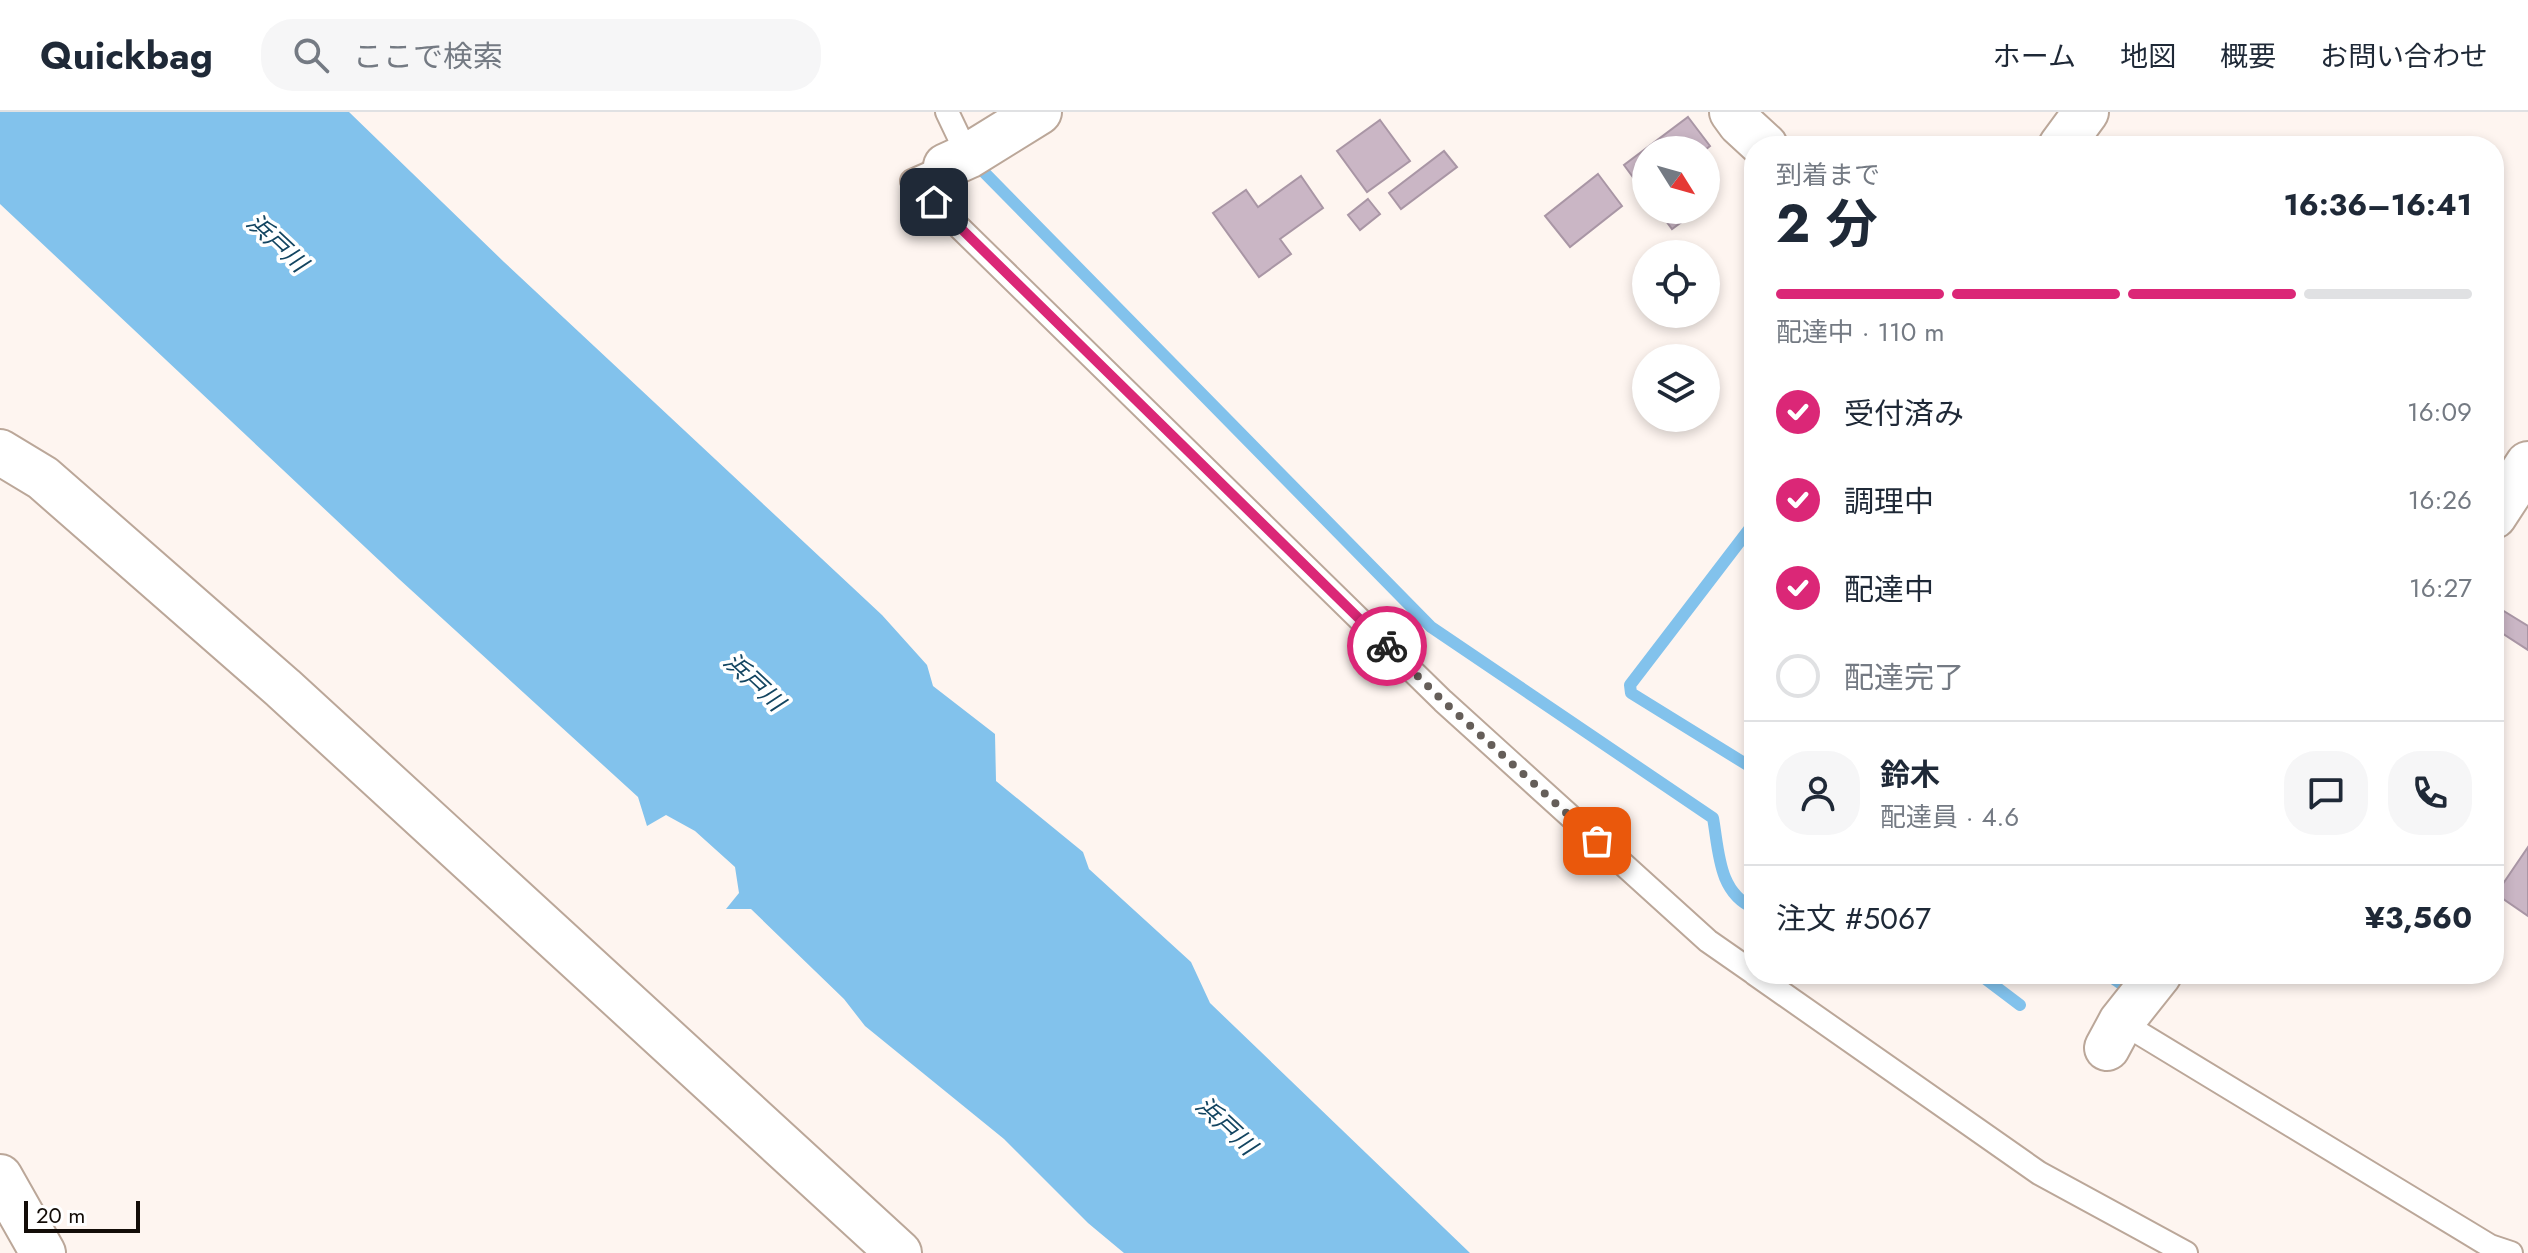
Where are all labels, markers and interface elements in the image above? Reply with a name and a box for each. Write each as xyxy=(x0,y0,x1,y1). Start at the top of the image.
search box xyxy=(261,19,821,91)
text: Quickbag xyxy=(40,28,213,83)
icon: search xyxy=(289,33,333,77)
text: ここで検索 xyxy=(353,35,503,78)
text: ホーム xyxy=(1993,36,2076,77)
text: 地図 xyxy=(2120,36,2176,77)
text: 概要 xyxy=(2220,36,2276,77)
text: お問い合わせ xyxy=(2320,36,2488,77)
north arrow xyxy=(1632,136,1720,224)
map controls xyxy=(1632,136,1720,432)
text: 到着まで xyxy=(1776,156,1880,194)
pin xyxy=(900,168,968,236)
icon: home xyxy=(912,180,956,224)
text: 16:36–16:41 xyxy=(2284,183,2472,226)
text: 2 分 xyxy=(1776,186,1878,262)
water label: 浜戸川 xyxy=(239,205,318,282)
button: locate xyxy=(1632,240,1720,328)
text: 配達中 · 110 m xyxy=(1776,313,1944,351)
button: layers xyxy=(1632,344,1720,432)
icon: check xyxy=(1776,390,1820,434)
text: 受付済み xyxy=(1844,392,1964,435)
text: 16:09 xyxy=(2407,393,2472,431)
icon: check xyxy=(1776,478,1820,522)
text: 調理中 xyxy=(1844,480,1934,523)
text: 16:26 xyxy=(2408,481,2472,519)
icon: check xyxy=(1776,566,1820,610)
text: 配達中 xyxy=(1844,568,1934,611)
text: 16:27 xyxy=(2409,569,2472,607)
courier xyxy=(1347,606,1427,686)
icon: bike xyxy=(1365,624,1409,668)
water label: 浜戸川 xyxy=(716,644,795,721)
text: 配達完了 xyxy=(1844,656,1964,699)
button: person xyxy=(1776,751,1860,835)
button: chat xyxy=(2284,751,2368,835)
button: phone xyxy=(2388,751,2472,835)
text: 鈴木 xyxy=(1880,753,1940,796)
text: 配達員 · 4.6 xyxy=(1880,798,2019,836)
pin xyxy=(1563,807,1631,875)
icon: bag xyxy=(1575,819,1619,863)
text: ¥3,560 xyxy=(2365,896,2472,939)
text: 注文 #5067 xyxy=(1776,897,1931,940)
water label: 浜戸川 xyxy=(1188,1088,1267,1165)
scale bar xyxy=(24,1197,140,1233)
text: 20 m xyxy=(36,1199,85,1231)

